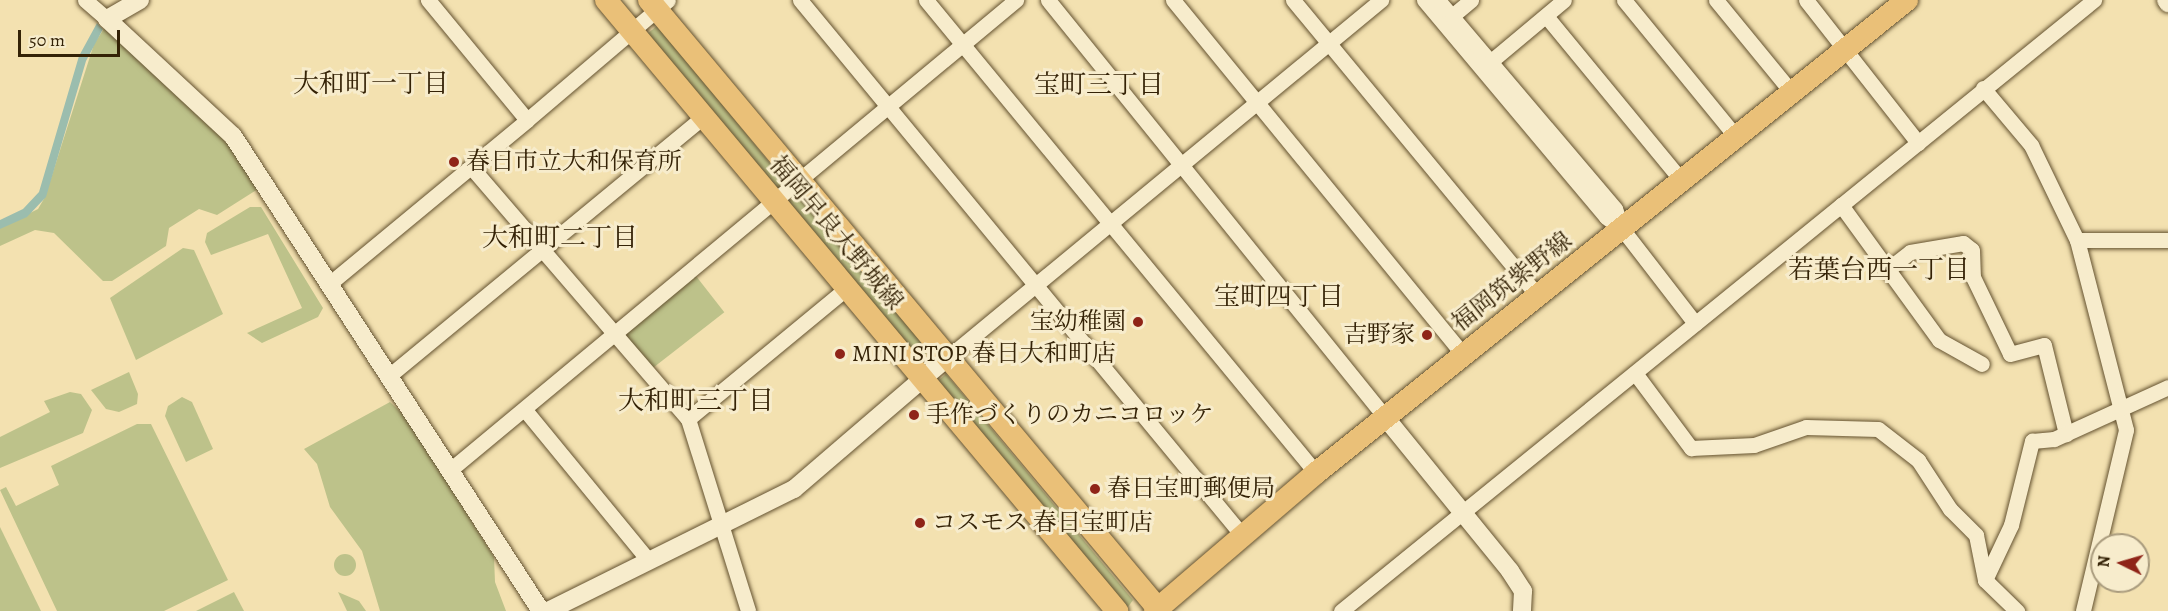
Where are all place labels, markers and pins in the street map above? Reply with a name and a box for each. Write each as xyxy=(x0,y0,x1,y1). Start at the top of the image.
place label: 春日市立大和保育所 xyxy=(466,148,682,176)
marker: 春日市立大和保育所 xyxy=(447,155,461,169)
place label: 宝幼稚園 xyxy=(1030,308,1126,336)
marker: 宝幼稚園 xyxy=(1131,315,1145,329)
place label: 吉野家 xyxy=(1343,321,1415,349)
marker: 吉野家 xyxy=(1420,328,1434,342)
place label: MINI STOP 春日大和町店 xyxy=(852,340,1116,368)
marker: MINI STOP 春日大和町店 xyxy=(833,347,847,361)
place label: 手作づくりのカニコロッケ xyxy=(926,401,1214,429)
marker: 手作づくりのカニコロッケ xyxy=(907,408,921,422)
place label: 春日宝町郵便局 xyxy=(1107,475,1275,503)
marker: 春日宝町郵便局 xyxy=(1088,482,1102,496)
place label: コスモス 春日宝町店 xyxy=(932,509,1153,537)
marker: コスモス 春日宝町店 xyxy=(913,516,927,530)

